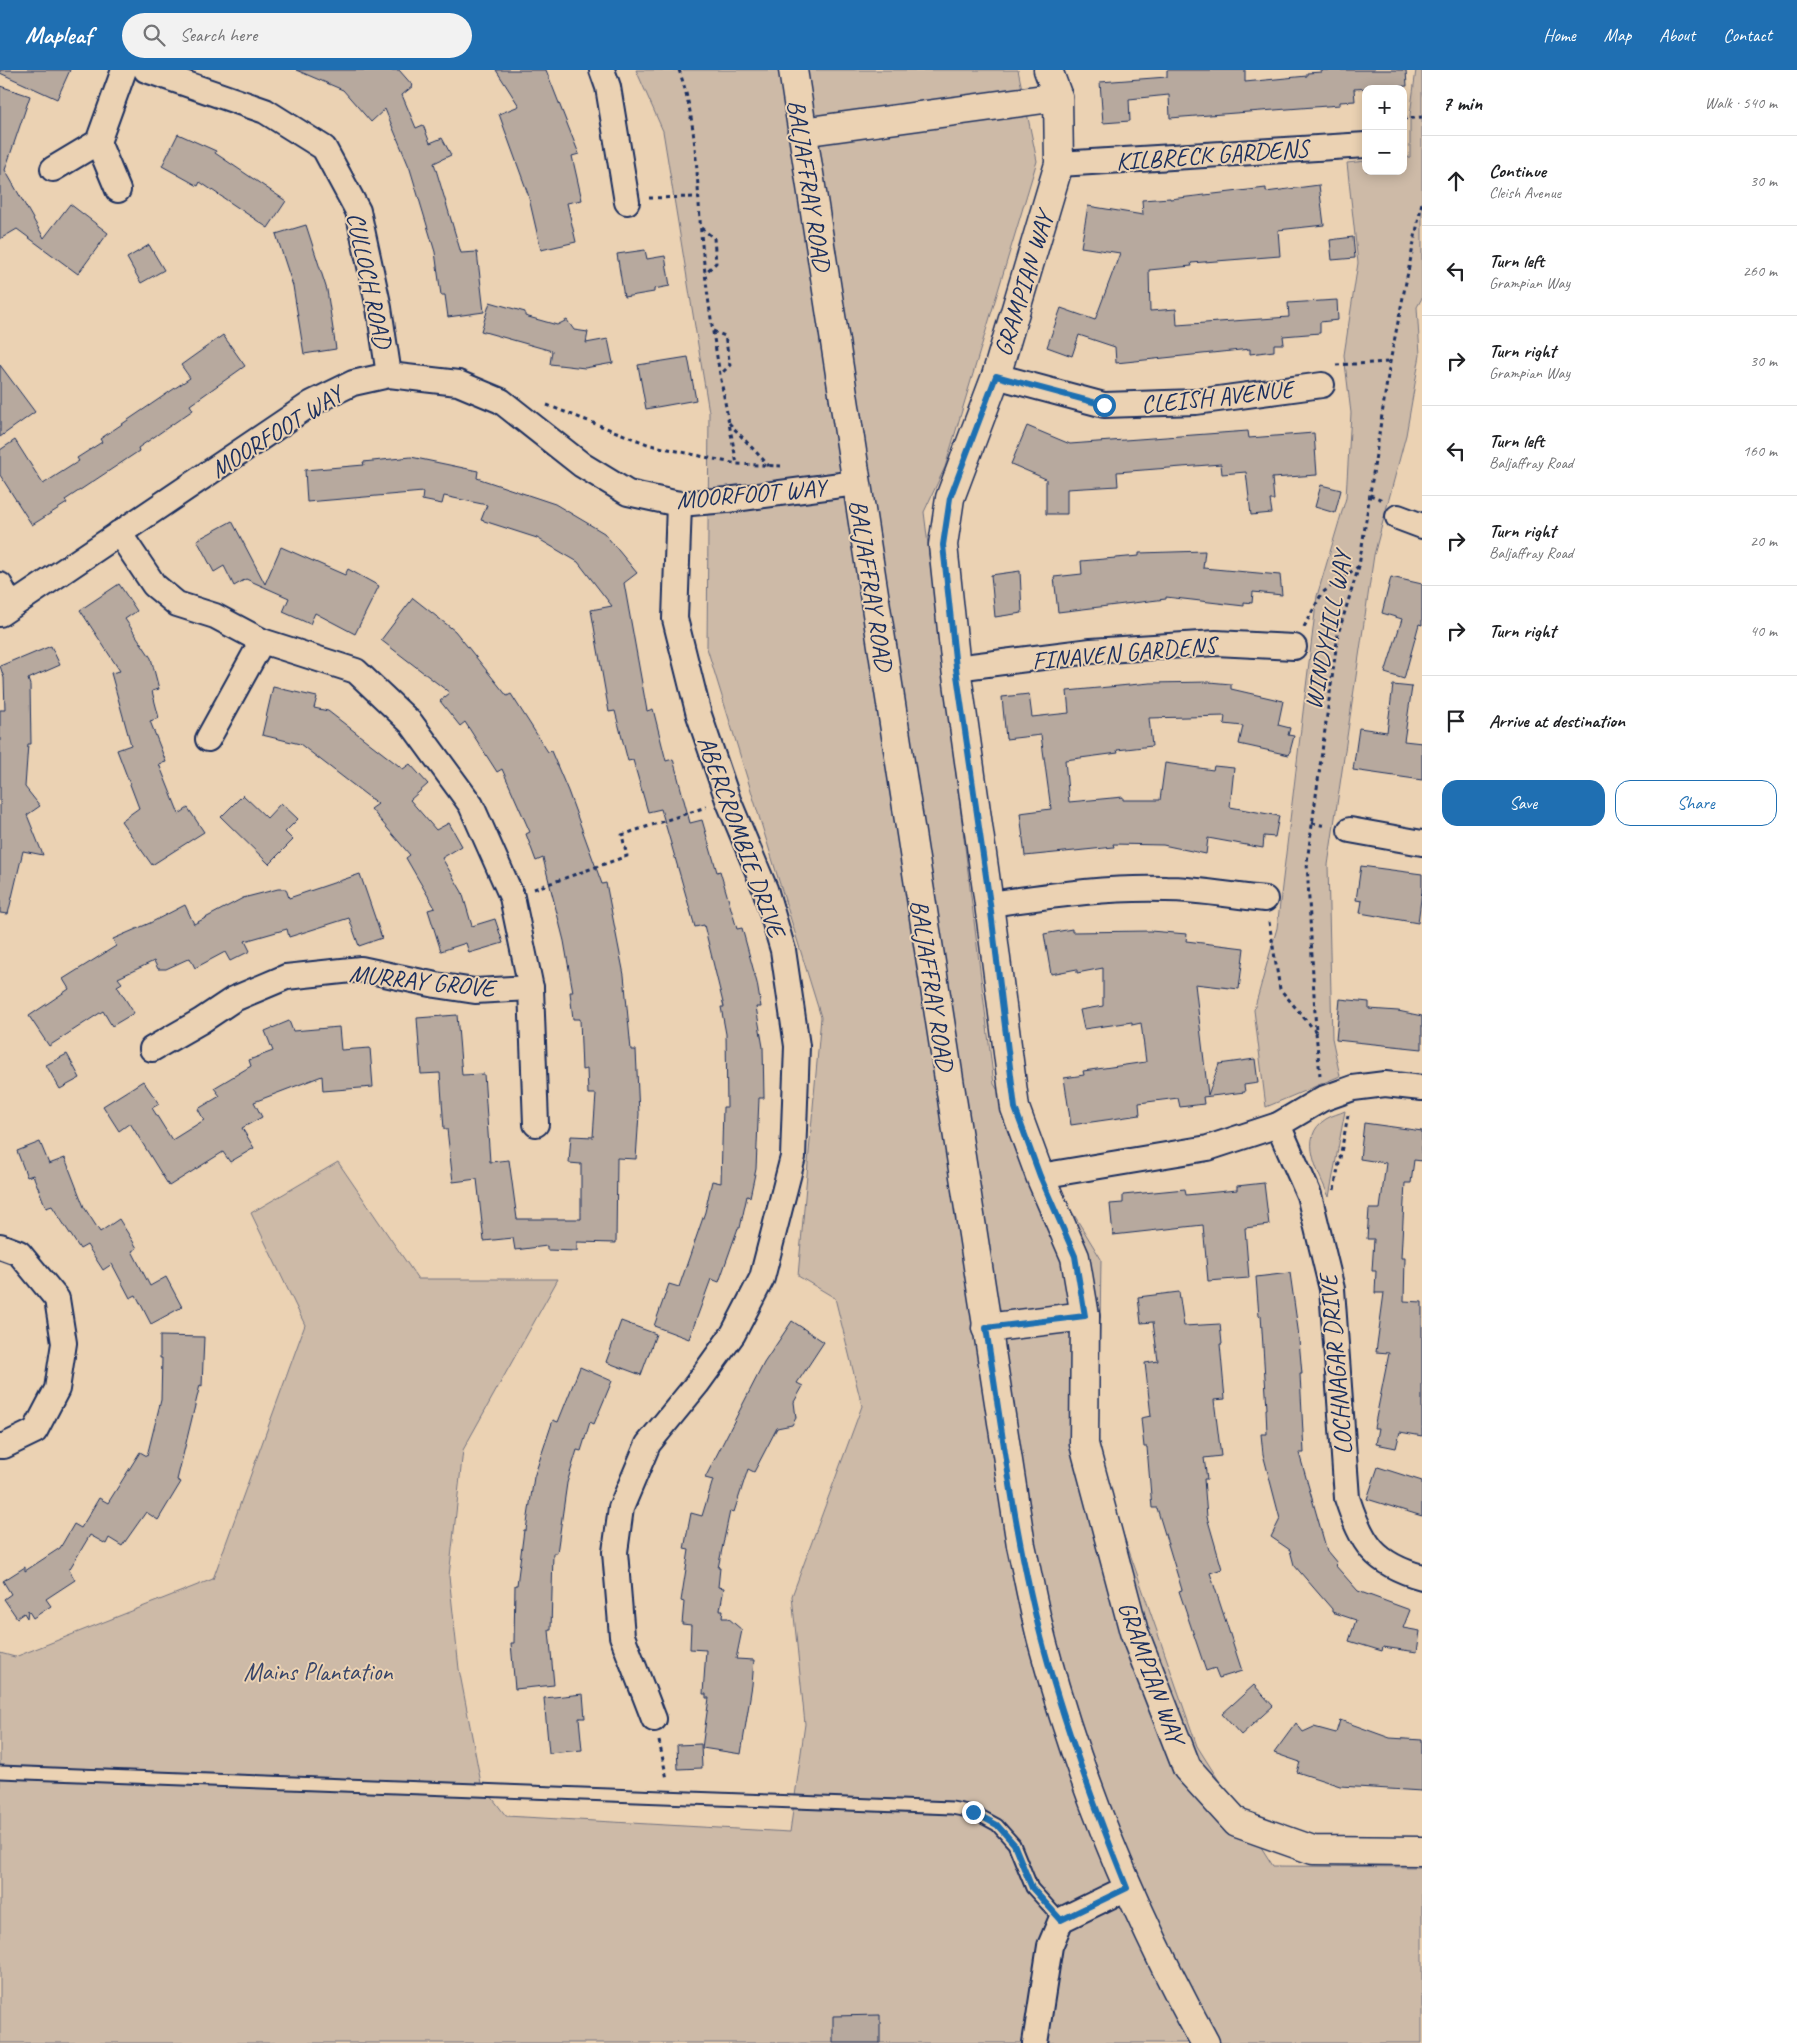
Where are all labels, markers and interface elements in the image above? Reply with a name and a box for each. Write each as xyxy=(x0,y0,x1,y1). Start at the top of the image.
search box xyxy=(122,13,472,58)
text: Mapleaf xyxy=(25,20,92,50)
icon: search xyxy=(140,21,168,49)
text: Search here xyxy=(180,23,257,47)
text: Home xyxy=(1543,24,1576,46)
text: Map xyxy=(1604,24,1631,46)
text: About xyxy=(1659,24,1695,46)
text: Contact xyxy=(1723,24,1772,46)
map controls xyxy=(1362,85,1407,175)
button: + xyxy=(1362,85,1407,130)
text: 7 min xyxy=(1442,90,1482,116)
text: Walk · 540 m xyxy=(1705,93,1777,113)
street label: BALJAFFRAY ROAD xyxy=(780,98,839,275)
button: − xyxy=(1362,130,1407,175)
street label: KILBRECK GARDENS xyxy=(1115,132,1312,178)
text: Continue xyxy=(1489,159,1546,183)
icon: ahead xyxy=(1442,167,1470,195)
text: 30 m xyxy=(1750,171,1777,191)
text: Cleish Avenue xyxy=(1489,183,1561,203)
street label: GRAMPIAN WAY xyxy=(987,204,1062,360)
street label: CULLOCH ROAD xyxy=(339,210,400,353)
text: Turn left xyxy=(1489,249,1544,273)
icon: left xyxy=(1442,257,1470,285)
text: 260 m xyxy=(1743,261,1777,281)
text: Grampian Way xyxy=(1489,273,1570,293)
text: Turn right xyxy=(1489,339,1556,363)
icon: right xyxy=(1442,347,1470,375)
text: 30 m xyxy=(1750,351,1777,371)
text: Grampian Way xyxy=(1489,363,1570,383)
street label: CLEISH AVENUE xyxy=(1139,373,1298,421)
street label: MOORFOOT WAY xyxy=(204,377,352,485)
route start xyxy=(1093,394,1116,417)
text: Turn left xyxy=(1489,429,1544,453)
icon: left xyxy=(1442,437,1470,465)
text: 160 m xyxy=(1743,441,1777,461)
text: Baljaffray Road xyxy=(1489,453,1573,473)
street label: MOORFOOT WAY xyxy=(675,471,831,516)
street label: BALJAFFRAY ROAD xyxy=(842,498,901,675)
text: Turn right xyxy=(1489,519,1556,543)
icon: right xyxy=(1442,527,1470,555)
text: 20 m xyxy=(1750,531,1777,551)
text: Baljaffray Road xyxy=(1489,543,1573,563)
street label: WINDYHILL WAY xyxy=(1297,545,1360,712)
icon: right xyxy=(1442,617,1470,645)
text: Turn right xyxy=(1489,619,1556,643)
text: 40 m xyxy=(1750,621,1777,641)
street label: FINAVEN GARDENS xyxy=(1031,629,1221,677)
icon: arrive xyxy=(1442,707,1470,735)
text: Arrive at destination xyxy=(1489,709,1625,733)
street label: ABERCROMBIE DRIVE xyxy=(690,732,793,944)
button: Save xyxy=(1442,780,1605,826)
button: Share xyxy=(1615,780,1777,826)
street label: BALJAFFRAY ROAD xyxy=(903,898,962,1075)
street label: MURRAY GROVE xyxy=(348,957,499,1005)
street label: LOCHNAGAR DRIVE xyxy=(1312,1270,1360,1456)
street label: GRAMPIAN WAY xyxy=(1111,1597,1193,1752)
park label: Mains Plantation xyxy=(243,1656,393,1688)
route end xyxy=(962,1801,985,1824)

